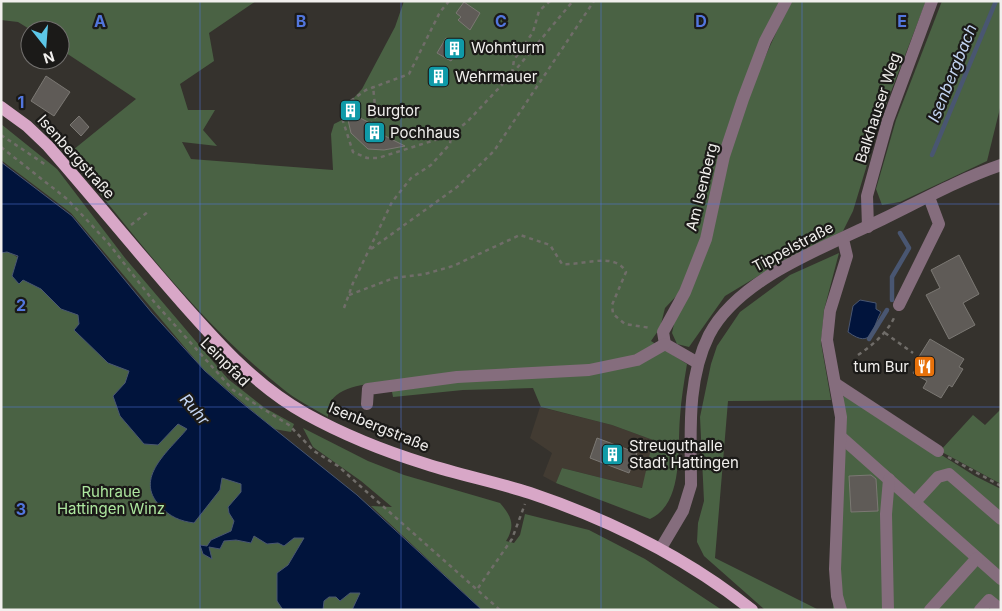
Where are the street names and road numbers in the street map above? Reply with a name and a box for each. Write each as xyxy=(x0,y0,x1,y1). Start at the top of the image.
street label: Balkhauser Weg xyxy=(851,50,904,165)
street label: Isenbergstraße xyxy=(34,111,119,203)
street label: Am Isenberg xyxy=(681,141,722,233)
street label: Tippelstraße xyxy=(749,217,836,276)
street label: Leinpfad xyxy=(197,333,254,390)
street label: Isenbergstraße xyxy=(326,398,432,455)

